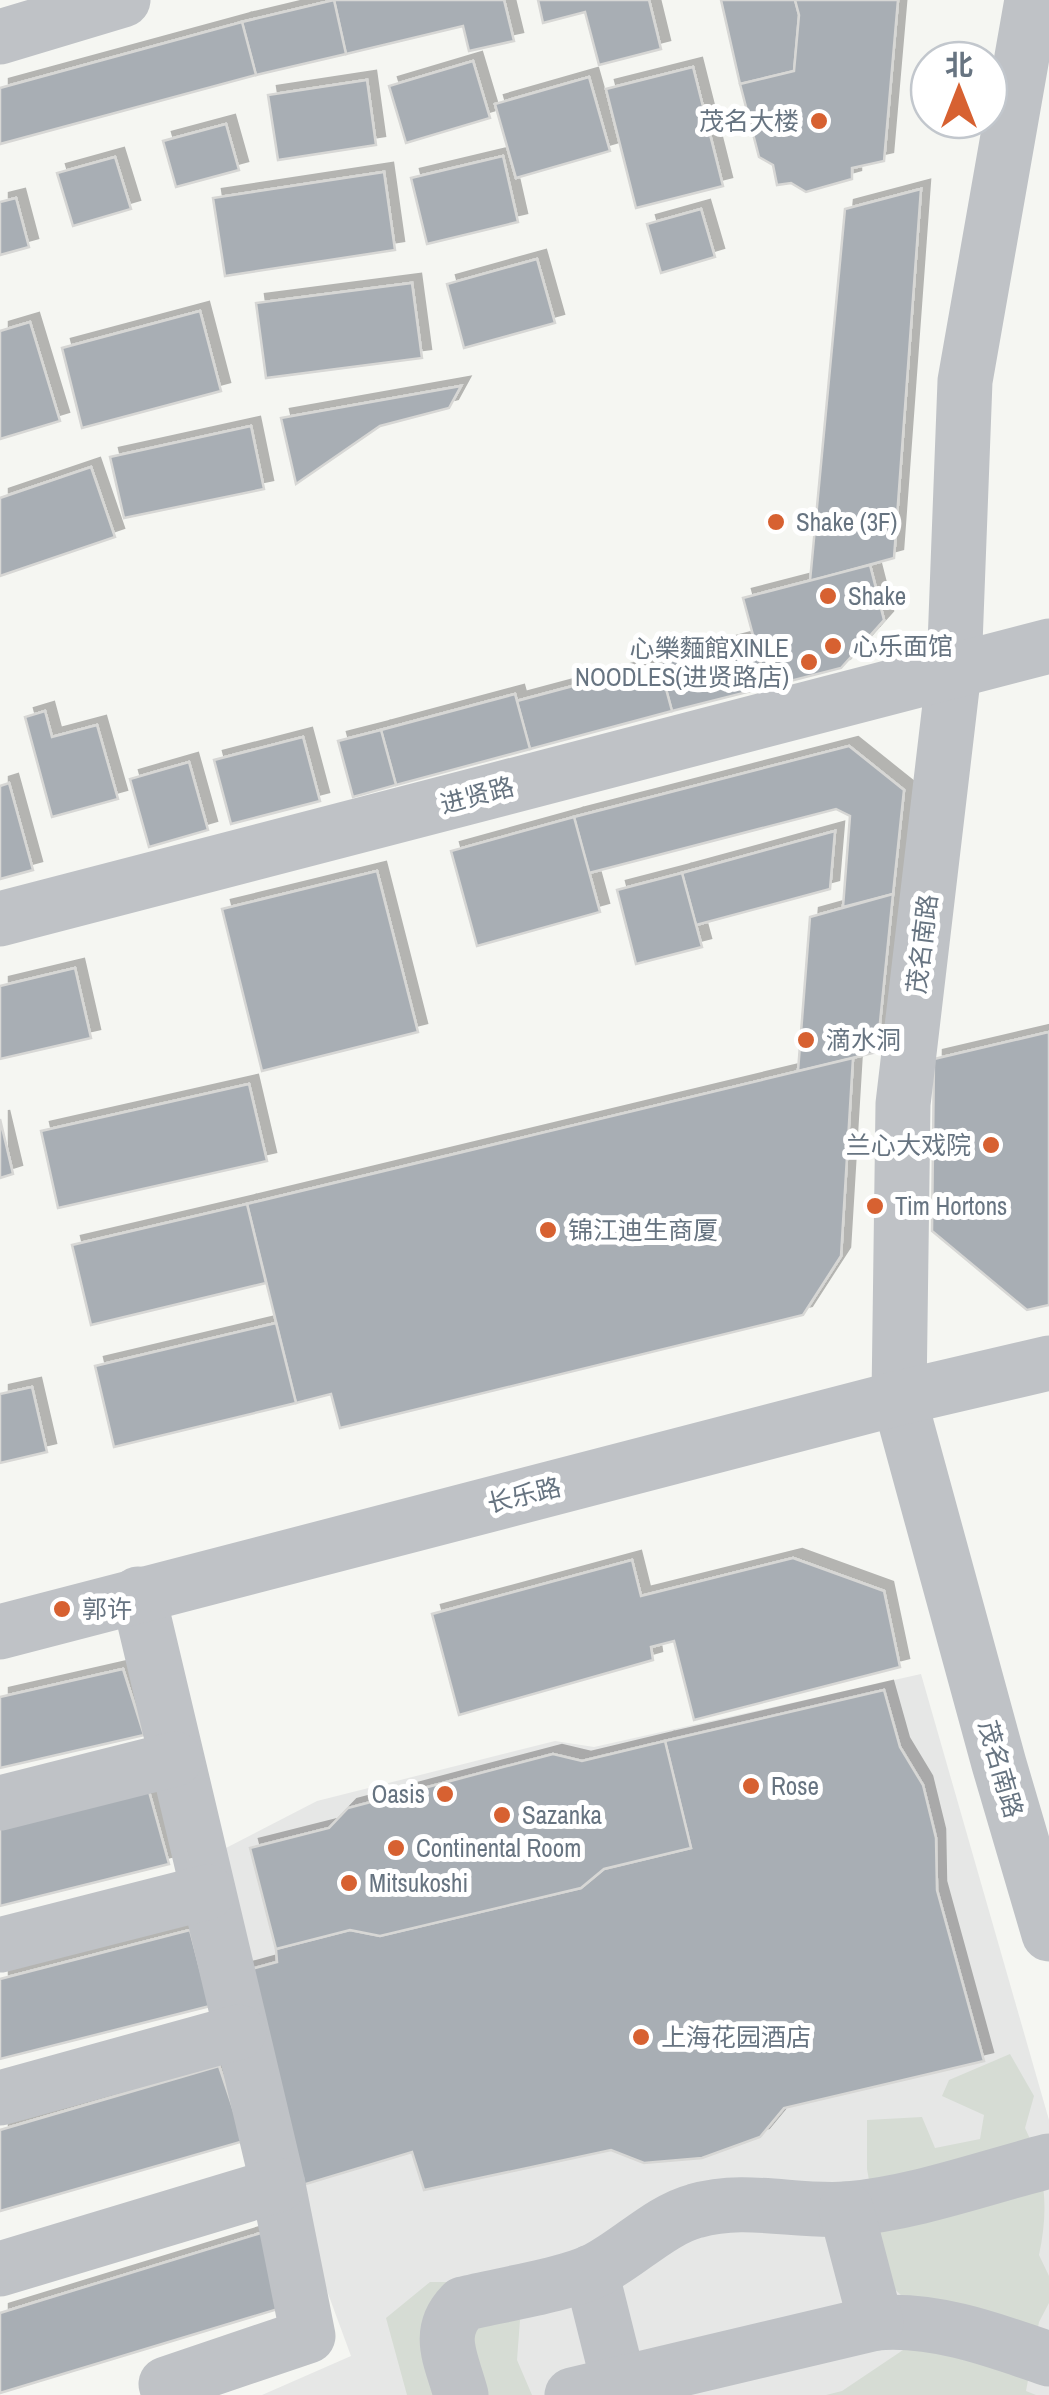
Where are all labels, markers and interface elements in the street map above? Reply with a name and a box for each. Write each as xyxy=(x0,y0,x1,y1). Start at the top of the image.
north arrow xyxy=(909,40,1009,140)
text: 北 xyxy=(945,46,973,84)
place label: 茂名大楼 xyxy=(699,104,799,138)
marker: 茂名大楼 xyxy=(808,110,830,132)
place label: Shake (3F) xyxy=(796,505,897,539)
marker: Shake (3F) xyxy=(765,511,787,533)
place label: Shake xyxy=(848,579,906,613)
marker: Shake xyxy=(817,585,839,607)
place label: 心乐面馆 xyxy=(853,629,953,663)
place label: 心樂麵館XINLE NOODLES(进贤路店) xyxy=(575,631,789,694)
marker: 心乐面馆 xyxy=(822,635,844,657)
marker: 心樂麵館XINLE NOODLES(进贤路店) xyxy=(798,651,820,673)
street label: 进贤路 xyxy=(436,769,518,821)
street label: 茂名南路 xyxy=(899,892,945,996)
place label: 滴水洞 xyxy=(826,1023,901,1057)
marker: 滴水洞 xyxy=(795,1029,817,1051)
place label: 兰心大戏院 xyxy=(846,1128,971,1162)
marker: 兰心大戏院 xyxy=(980,1134,1002,1156)
place label: Tim Hortons xyxy=(895,1189,1007,1223)
marker: Tim Hortons xyxy=(864,1195,886,1217)
place label: 锦江迪生商厦 xyxy=(568,1213,718,1247)
marker: 锦江迪生商厦 xyxy=(537,1219,559,1241)
street label: 长乐路 xyxy=(483,1469,565,1521)
place label: 郭许 xyxy=(82,1592,132,1626)
marker: 郭许 xyxy=(51,1598,73,1620)
street label: 茂名南路 xyxy=(971,1716,1031,1822)
place label: Rose xyxy=(771,1769,819,1803)
marker: Rose xyxy=(740,1775,762,1797)
place label: Oasis xyxy=(371,1777,425,1811)
marker: Oasis xyxy=(434,1783,456,1805)
place label: Sazanka xyxy=(522,1798,602,1832)
marker: Sazanka xyxy=(491,1804,513,1826)
place label: Continental Room xyxy=(416,1831,581,1865)
marker: Continental Room xyxy=(385,1837,407,1859)
place label: Mitsukoshi xyxy=(369,1866,468,1900)
marker: Mitsukoshi xyxy=(338,1872,360,1894)
place label: 上海花园酒店 xyxy=(661,2020,811,2054)
marker: 上海花园酒店 xyxy=(630,2026,652,2048)

